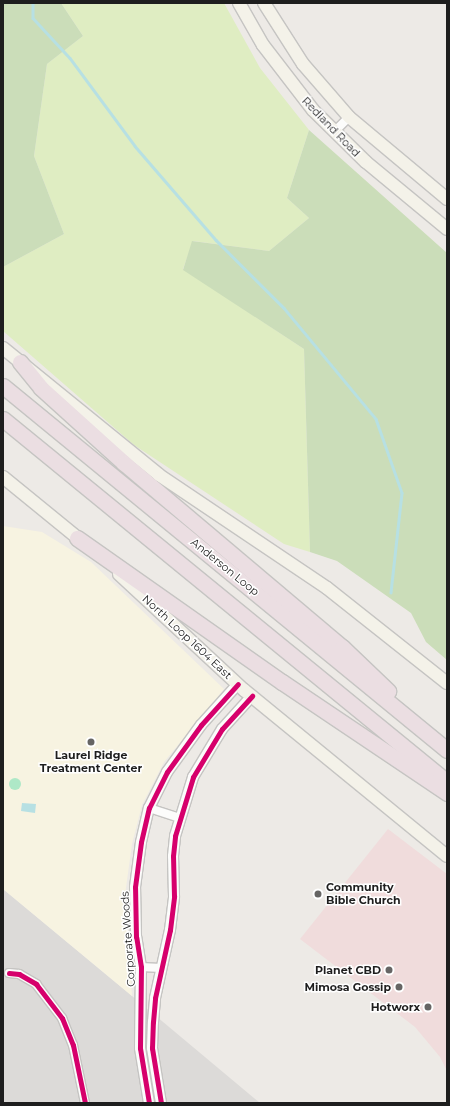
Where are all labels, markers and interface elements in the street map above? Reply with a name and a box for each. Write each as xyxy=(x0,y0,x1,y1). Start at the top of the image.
street label: Redland Road xyxy=(299,94,363,160)
street label: Anderson Loop xyxy=(188,535,262,599)
street label: North Loop 1604 East xyxy=(140,592,234,682)
marker: Laurel Ridge Treatment Center xyxy=(85,736,97,748)
place label: Laurel Ridge Treatment Center xyxy=(40,749,142,775)
place label: Community Bible Church xyxy=(326,881,401,907)
marker: Community Bible Church xyxy=(313,889,323,899)
street label: Corporate Woods xyxy=(118,891,138,987)
place label: Planet CBD xyxy=(315,963,381,977)
marker: Planet CBD xyxy=(384,965,394,975)
place label: Mimosa Gossip xyxy=(304,980,391,994)
marker: Mimosa Gossip xyxy=(394,982,404,992)
place label: Hotworx xyxy=(371,1000,420,1014)
marker: Hotworx xyxy=(423,1002,433,1012)

